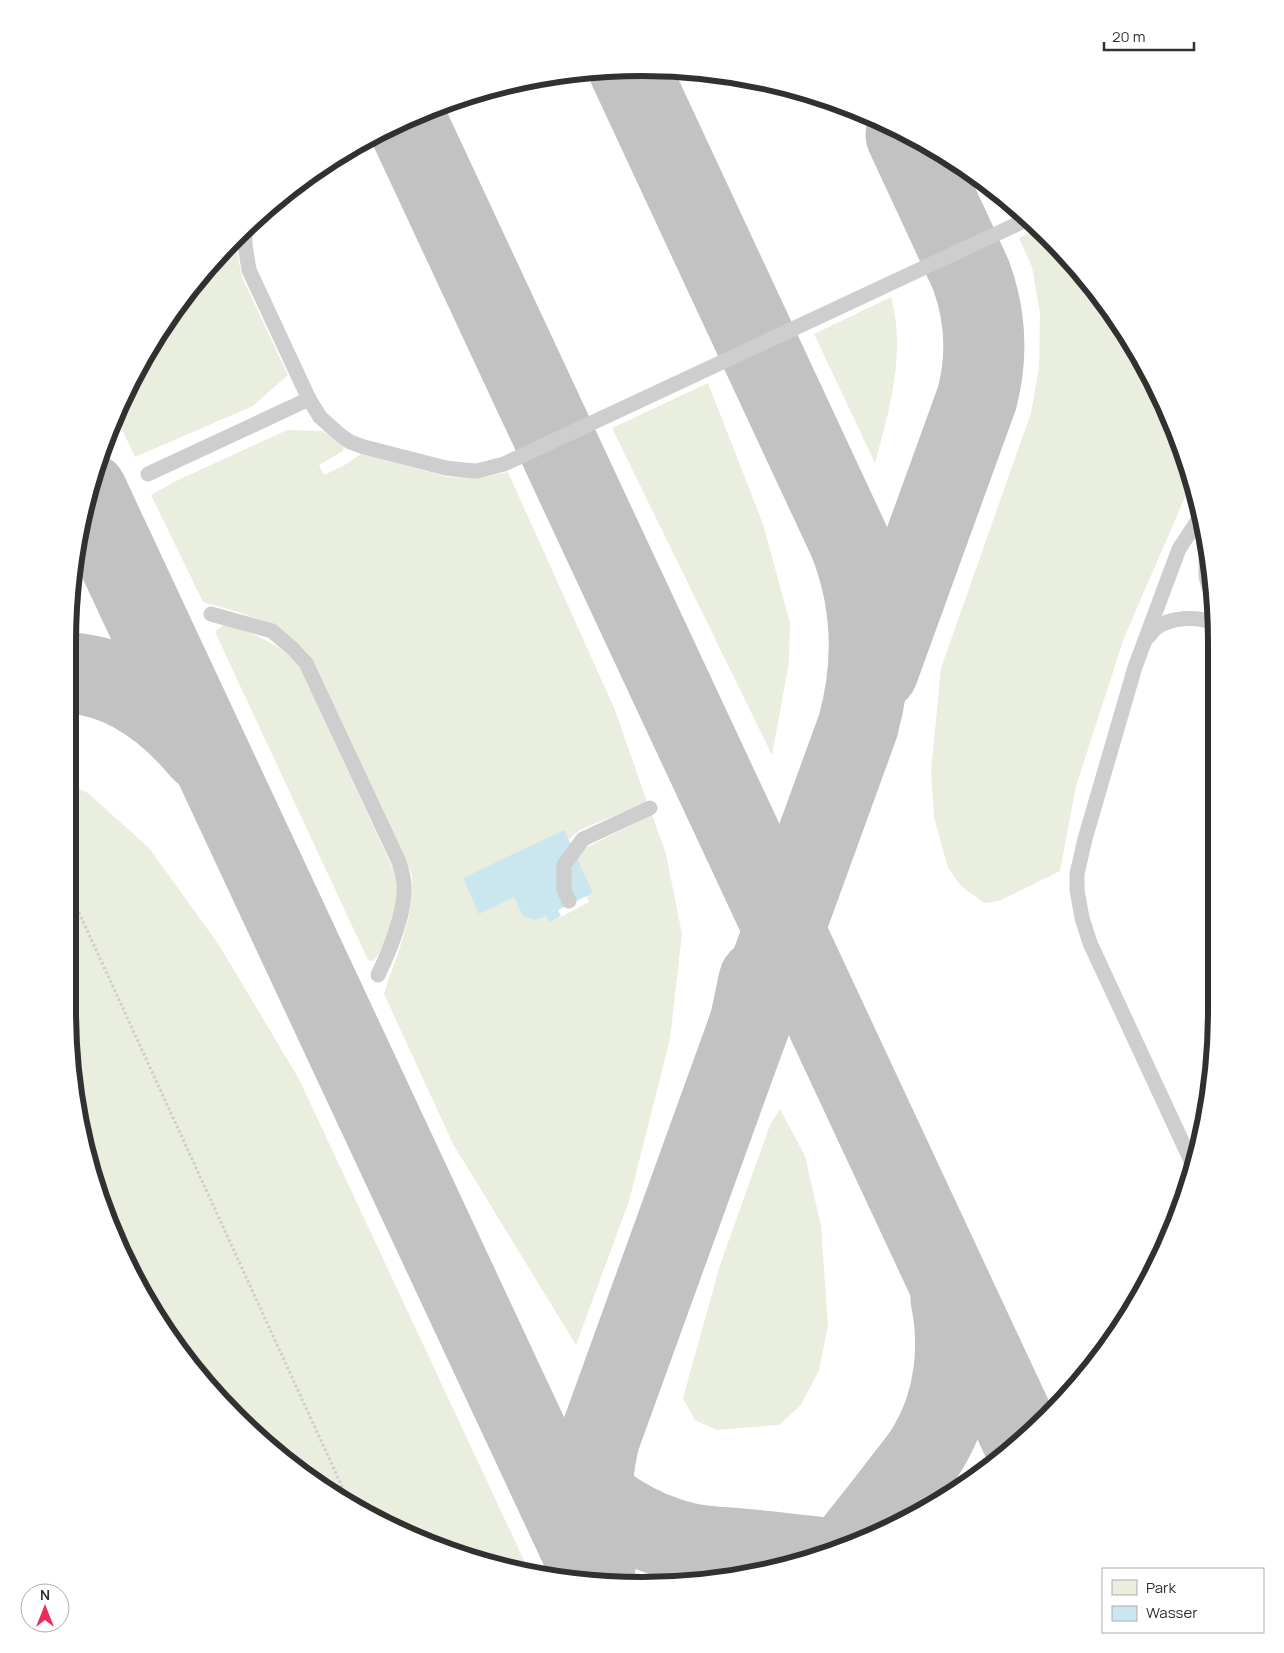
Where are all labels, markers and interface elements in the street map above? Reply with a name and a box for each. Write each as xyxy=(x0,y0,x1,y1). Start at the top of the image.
scale bar xyxy=(1104,20,1194,52)
text: 20 m xyxy=(1112,26,1145,47)
legend xyxy=(1102,1568,1264,1633)
text: Park xyxy=(1146,1577,1176,1598)
north arrow xyxy=(20,1583,70,1633)
text: N xyxy=(40,1585,50,1604)
text: Wasser xyxy=(1146,1602,1198,1623)

